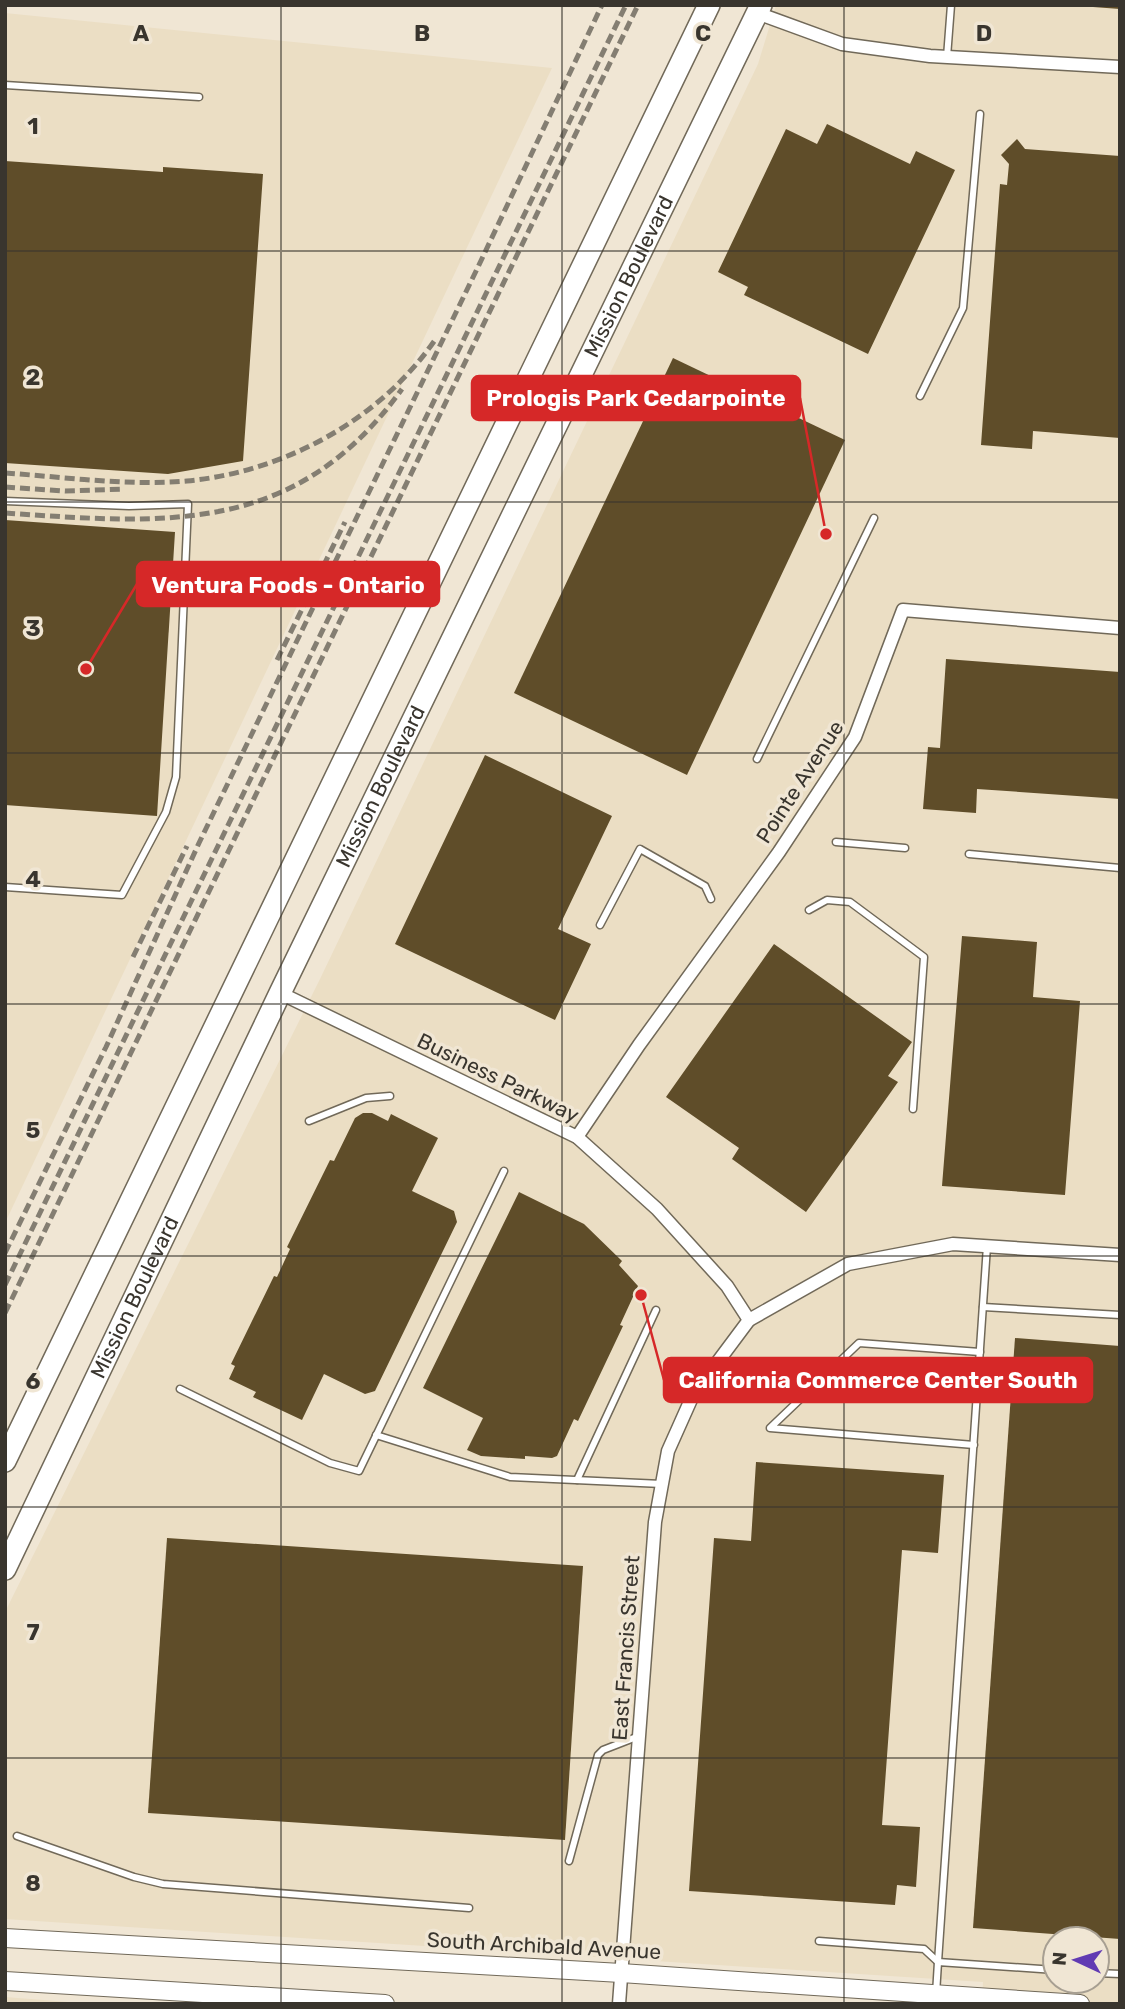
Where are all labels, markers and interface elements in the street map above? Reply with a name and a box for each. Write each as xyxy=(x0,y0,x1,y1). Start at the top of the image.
text: A xyxy=(133,19,150,47)
text: B xyxy=(414,19,430,47)
text: C xyxy=(695,19,711,47)
text: D xyxy=(976,19,992,47)
text: 1 xyxy=(27,112,39,140)
street label: Mission Boulevard xyxy=(578,192,678,361)
text: 2 xyxy=(26,363,40,391)
callout: Prologis Park Cedarpointe xyxy=(472,376,800,420)
text: Prologis Park Cedarpointe xyxy=(486,384,786,412)
callout: Ventura Foods - Ontario xyxy=(137,562,439,606)
text: Ventura Foods - Ontario xyxy=(151,571,425,599)
text: 3 xyxy=(25,614,41,642)
street label: Mission Boulevard xyxy=(330,701,430,871)
street label: Pointe Avenue xyxy=(751,716,849,848)
text: 4 xyxy=(25,865,41,893)
street label: Business Parkway xyxy=(413,1028,583,1128)
text: 5 xyxy=(26,1116,41,1144)
street label: Mission Boulevard xyxy=(85,1212,184,1382)
callout: California Commerce Center South xyxy=(664,1358,1092,1402)
text: California Commerce Center South xyxy=(678,1366,1078,1394)
text: 6 xyxy=(26,1367,41,1395)
street label: East Francis Street xyxy=(607,1554,644,1741)
text: 7 xyxy=(26,1618,40,1646)
text: 8 xyxy=(25,1869,41,1897)
north arrow xyxy=(1041,1925,1111,1995)
street label: South Archibald Avenue xyxy=(426,1927,662,1964)
text: N xyxy=(1048,1951,1071,1966)

